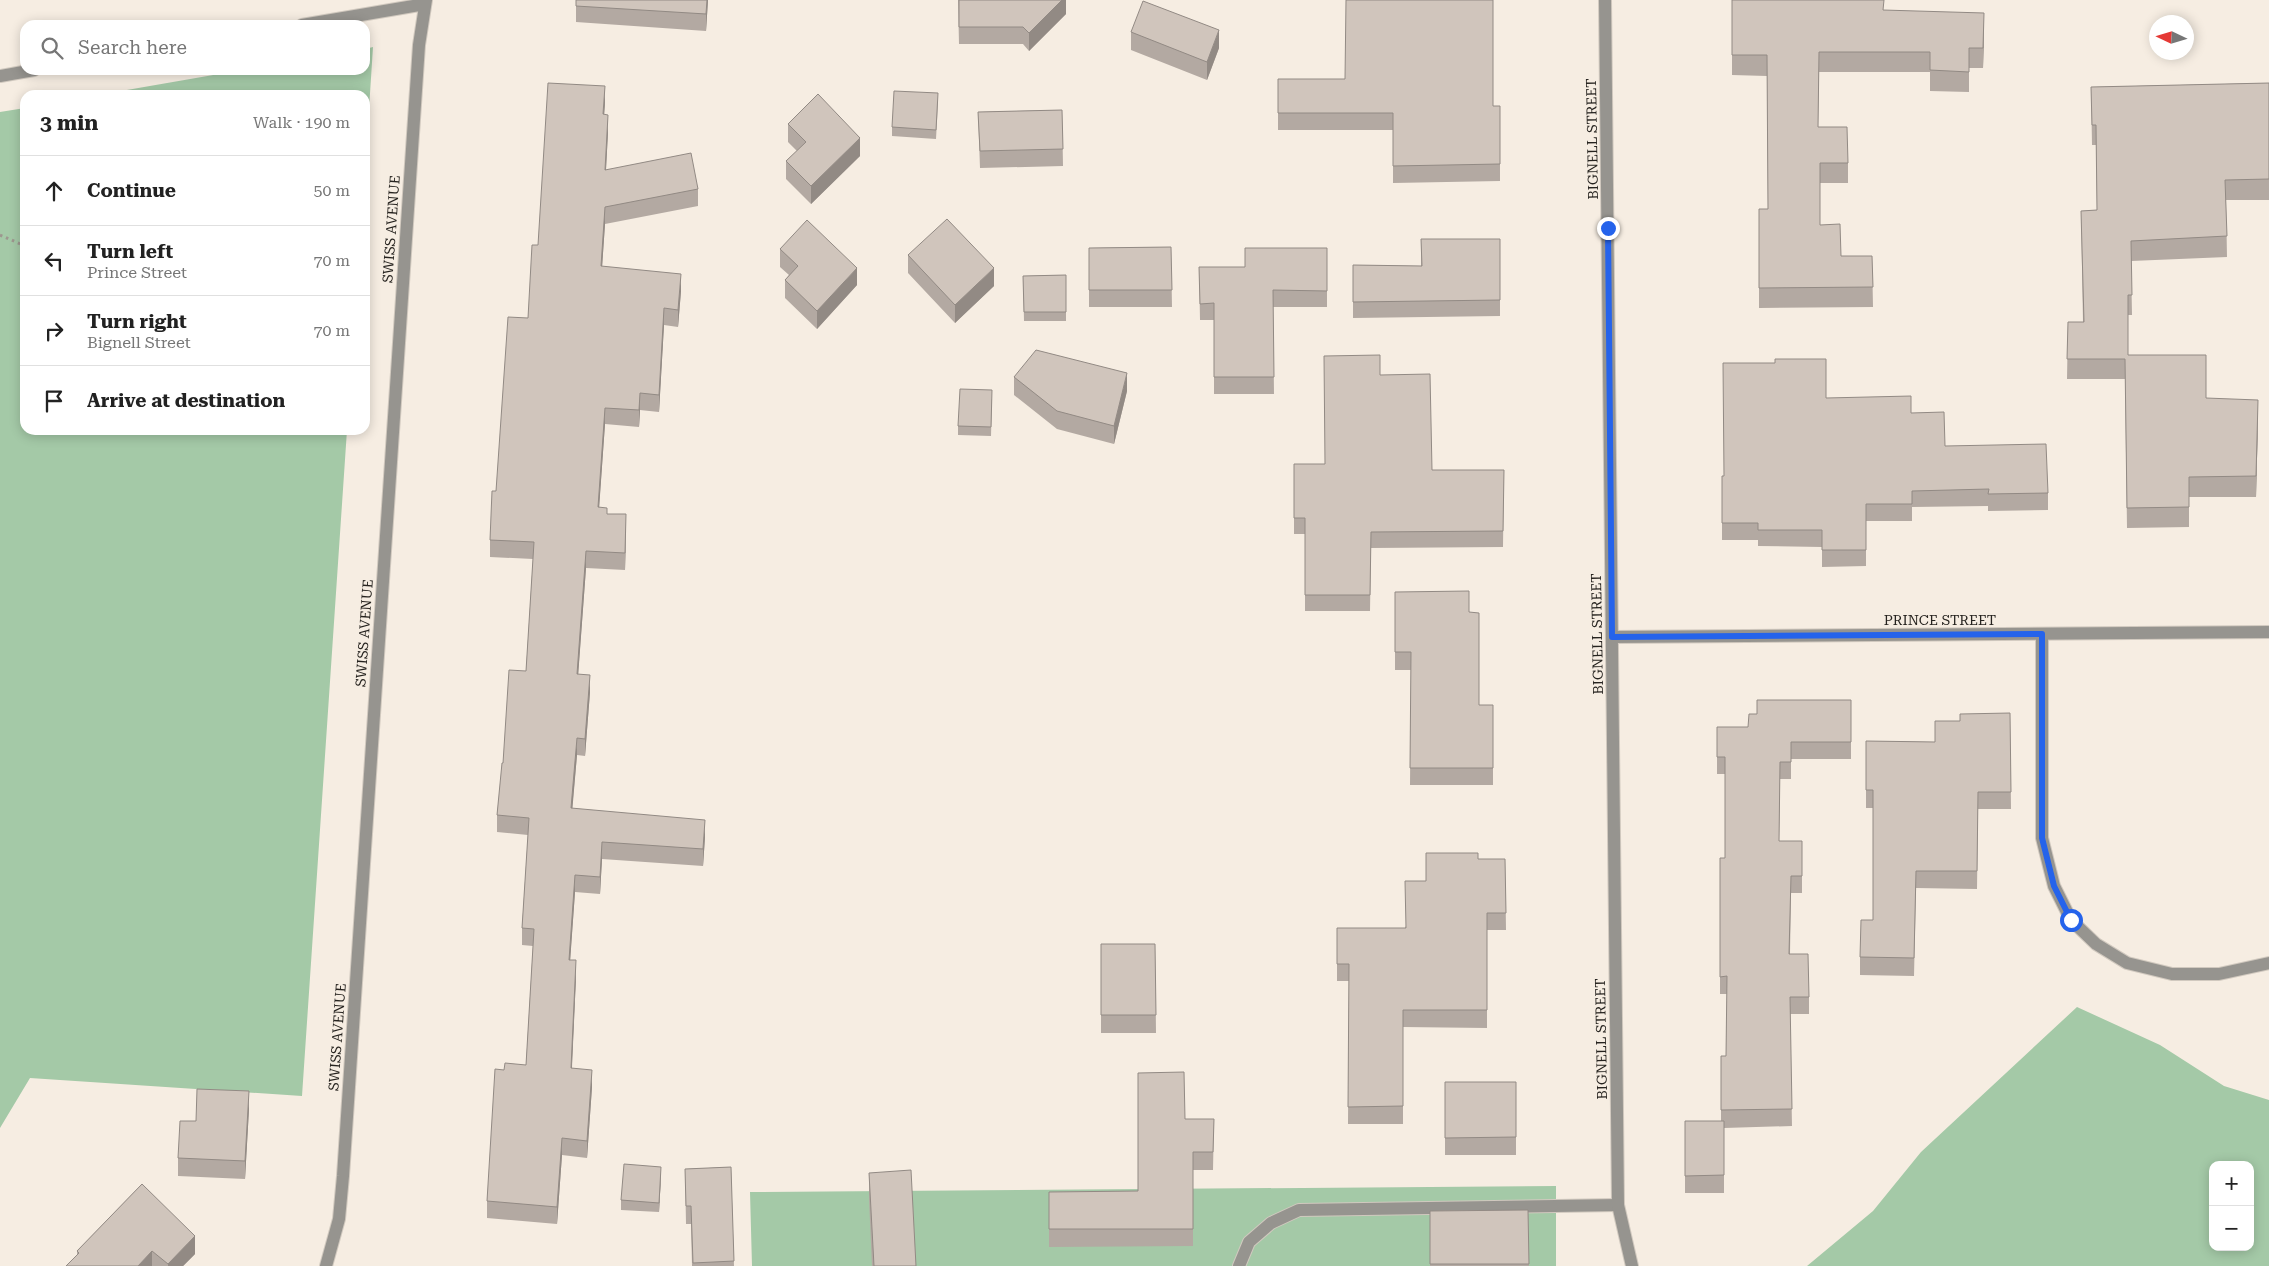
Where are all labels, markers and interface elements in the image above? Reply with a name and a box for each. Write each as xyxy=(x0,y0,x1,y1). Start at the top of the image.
north arrow xyxy=(2149,15,2194,60)
search box xyxy=(20,20,370,75)
icon: search xyxy=(38,34,66,62)
text: Search here xyxy=(78,36,187,59)
street label: BIGNELL STREET xyxy=(1583,78,1601,200)
text: 3 min xyxy=(40,111,98,135)
text: Walk · 190 m xyxy=(253,113,350,132)
street label: SWISS AVENUE xyxy=(379,175,403,283)
icon: ahead xyxy=(40,177,68,205)
text: Continue xyxy=(87,179,176,202)
text: 50 m xyxy=(313,181,350,200)
route end xyxy=(1597,217,1620,240)
text: Turn left xyxy=(87,240,173,263)
icon: left xyxy=(40,247,68,275)
text: 70 m xyxy=(313,251,350,270)
text: Prince Street xyxy=(87,263,187,282)
text: Turn right xyxy=(87,310,187,333)
icon: right xyxy=(40,317,68,345)
text: 70 m xyxy=(313,321,350,340)
text: Bignell Street xyxy=(87,333,191,352)
icon: arrive xyxy=(40,387,68,415)
text: Arrive at destination xyxy=(87,389,285,412)
street label: BIGNELL STREET xyxy=(1588,573,1606,695)
street label: SWISS AVENUE xyxy=(352,579,376,687)
street label: PRINCE STREET xyxy=(1884,612,1996,628)
route start xyxy=(2060,909,2083,932)
street label: BIGNELL STREET xyxy=(1592,978,1610,1100)
street label: SWISS AVENUE xyxy=(325,983,349,1091)
map controls xyxy=(2209,1161,2254,1251)
button: + xyxy=(2209,1161,2254,1206)
button: − xyxy=(2209,1206,2254,1251)

